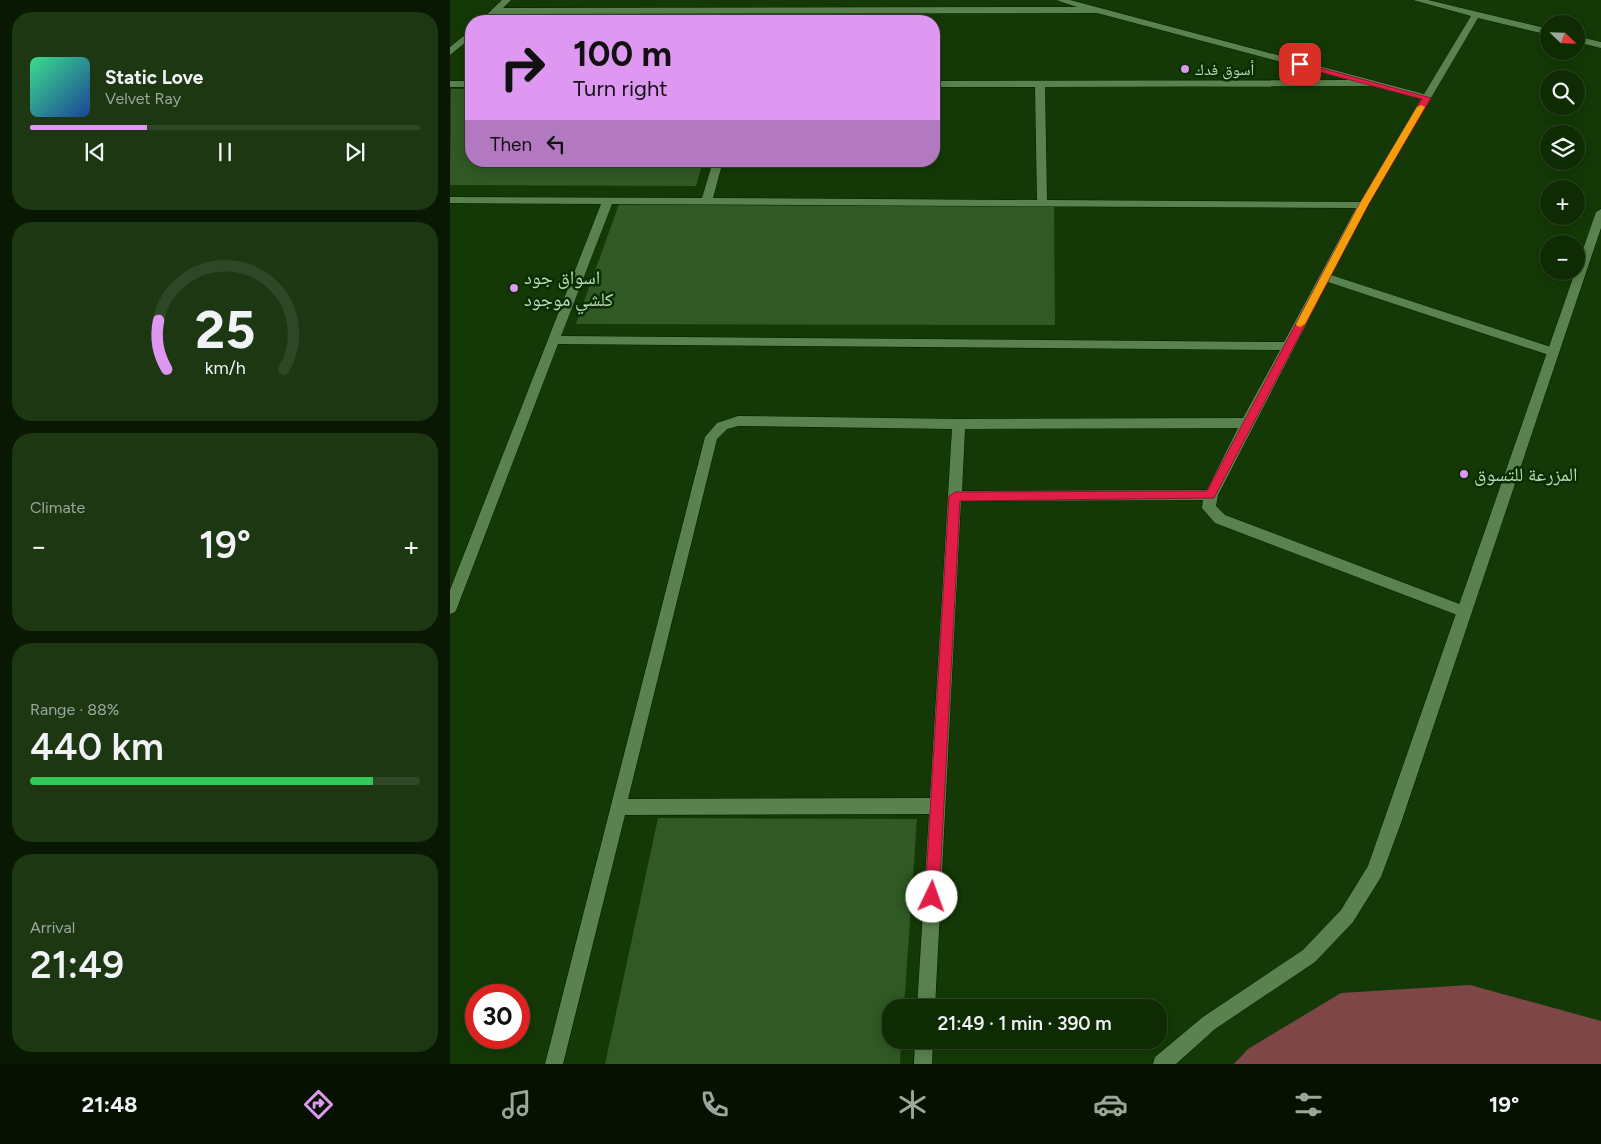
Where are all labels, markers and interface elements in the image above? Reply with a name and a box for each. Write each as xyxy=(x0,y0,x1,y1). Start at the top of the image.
north arrow xyxy=(1540,15,1585,60)
map controls xyxy=(1540,15,1585,280)
text: 100 m xyxy=(573,33,672,75)
icon: right xyxy=(490,35,555,100)
pin xyxy=(1279,43,1321,85)
icon: arrive xyxy=(1286,50,1314,78)
place label: أسوق فدك xyxy=(1195,60,1254,80)
marker: أسوق فدك xyxy=(1179,63,1191,75)
text: Static Love xyxy=(105,66,203,89)
button: search xyxy=(1540,70,1585,115)
text: Turn right xyxy=(573,75,668,102)
text: Velvet Ray xyxy=(105,89,181,108)
button: layers xyxy=(1540,125,1585,170)
icon: left xyxy=(542,130,570,158)
text: Then xyxy=(490,133,532,156)
icon: previous xyxy=(81,138,109,166)
icon: pause xyxy=(211,138,239,166)
icon: next xyxy=(341,138,369,166)
button: + xyxy=(1540,180,1585,225)
button: − xyxy=(1540,235,1585,280)
place label: اسواق جود كلشي موجود xyxy=(524,266,613,315)
marker: اسواق جود كلشي موجود xyxy=(508,282,520,294)
text: 25 xyxy=(195,299,255,361)
text: km/h xyxy=(205,357,245,378)
place label: المزرعة للتسوق xyxy=(1474,463,1578,486)
marker: المزرعة للتسوق xyxy=(1458,468,1470,480)
text: Climate xyxy=(30,498,85,517)
text: 19° xyxy=(199,522,251,568)
text: − xyxy=(30,529,47,563)
text: + xyxy=(403,529,420,563)
text: Range · 88% xyxy=(30,700,119,719)
text: 440 km xyxy=(30,724,164,770)
position arrow xyxy=(905,870,957,922)
text: Arrival xyxy=(30,918,75,937)
text: 21:49 xyxy=(30,942,124,988)
speed limit sign: 30 xyxy=(465,984,530,1049)
text: 21:49 · 1 min · 390 m xyxy=(937,1012,1112,1035)
icon: directions xyxy=(301,1087,336,1122)
icon: music xyxy=(499,1087,534,1122)
icon: phone xyxy=(697,1087,732,1122)
icon: climate xyxy=(895,1087,930,1122)
icon: car xyxy=(1093,1087,1128,1122)
icon: filters xyxy=(1291,1087,1326,1122)
text: 21:48 xyxy=(82,1091,138,1118)
text: 19° xyxy=(1489,1091,1519,1118)

